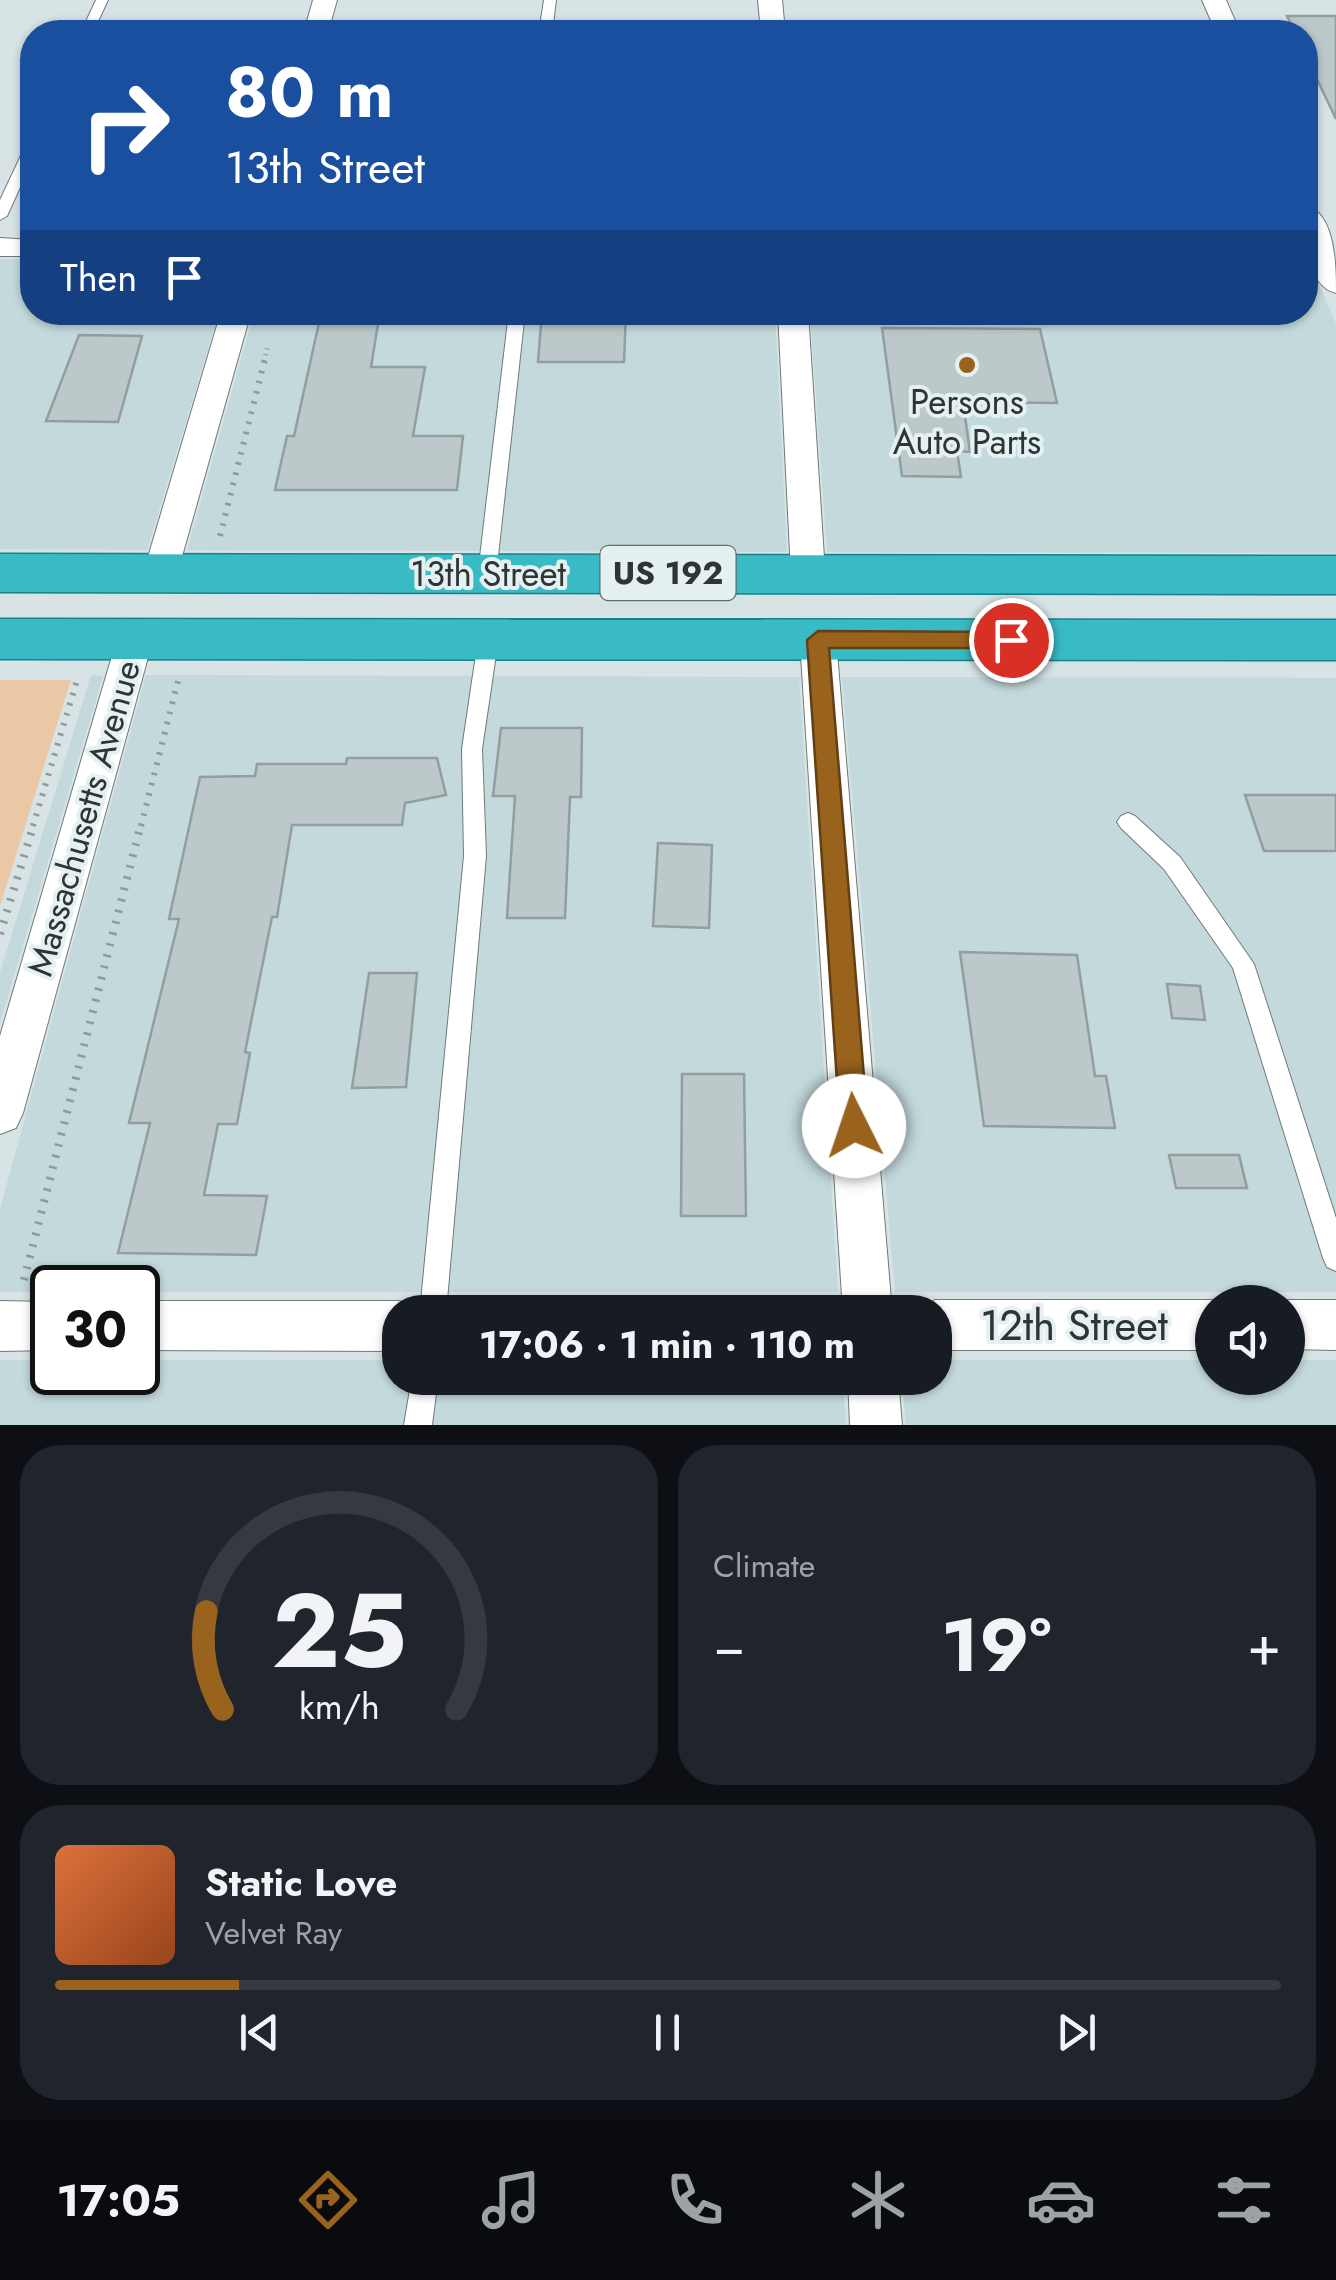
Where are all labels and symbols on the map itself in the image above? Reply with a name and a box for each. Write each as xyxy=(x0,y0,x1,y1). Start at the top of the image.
marker: Persons Auto Parts xyxy=(956,354,978,376)
place label: Persons Auto Parts xyxy=(893,377,1041,467)
road number: US 192 xyxy=(600,546,736,600)
street label: 13th Street xyxy=(410,549,566,599)
pin xyxy=(969,598,1054,683)
street label: Massachusetts Avenue xyxy=(15,654,153,982)
position arrow xyxy=(802,1074,906,1178)
speed limit sign: 30 xyxy=(30,1265,160,1395)
street label: 12th Street xyxy=(980,1295,1168,1356)

